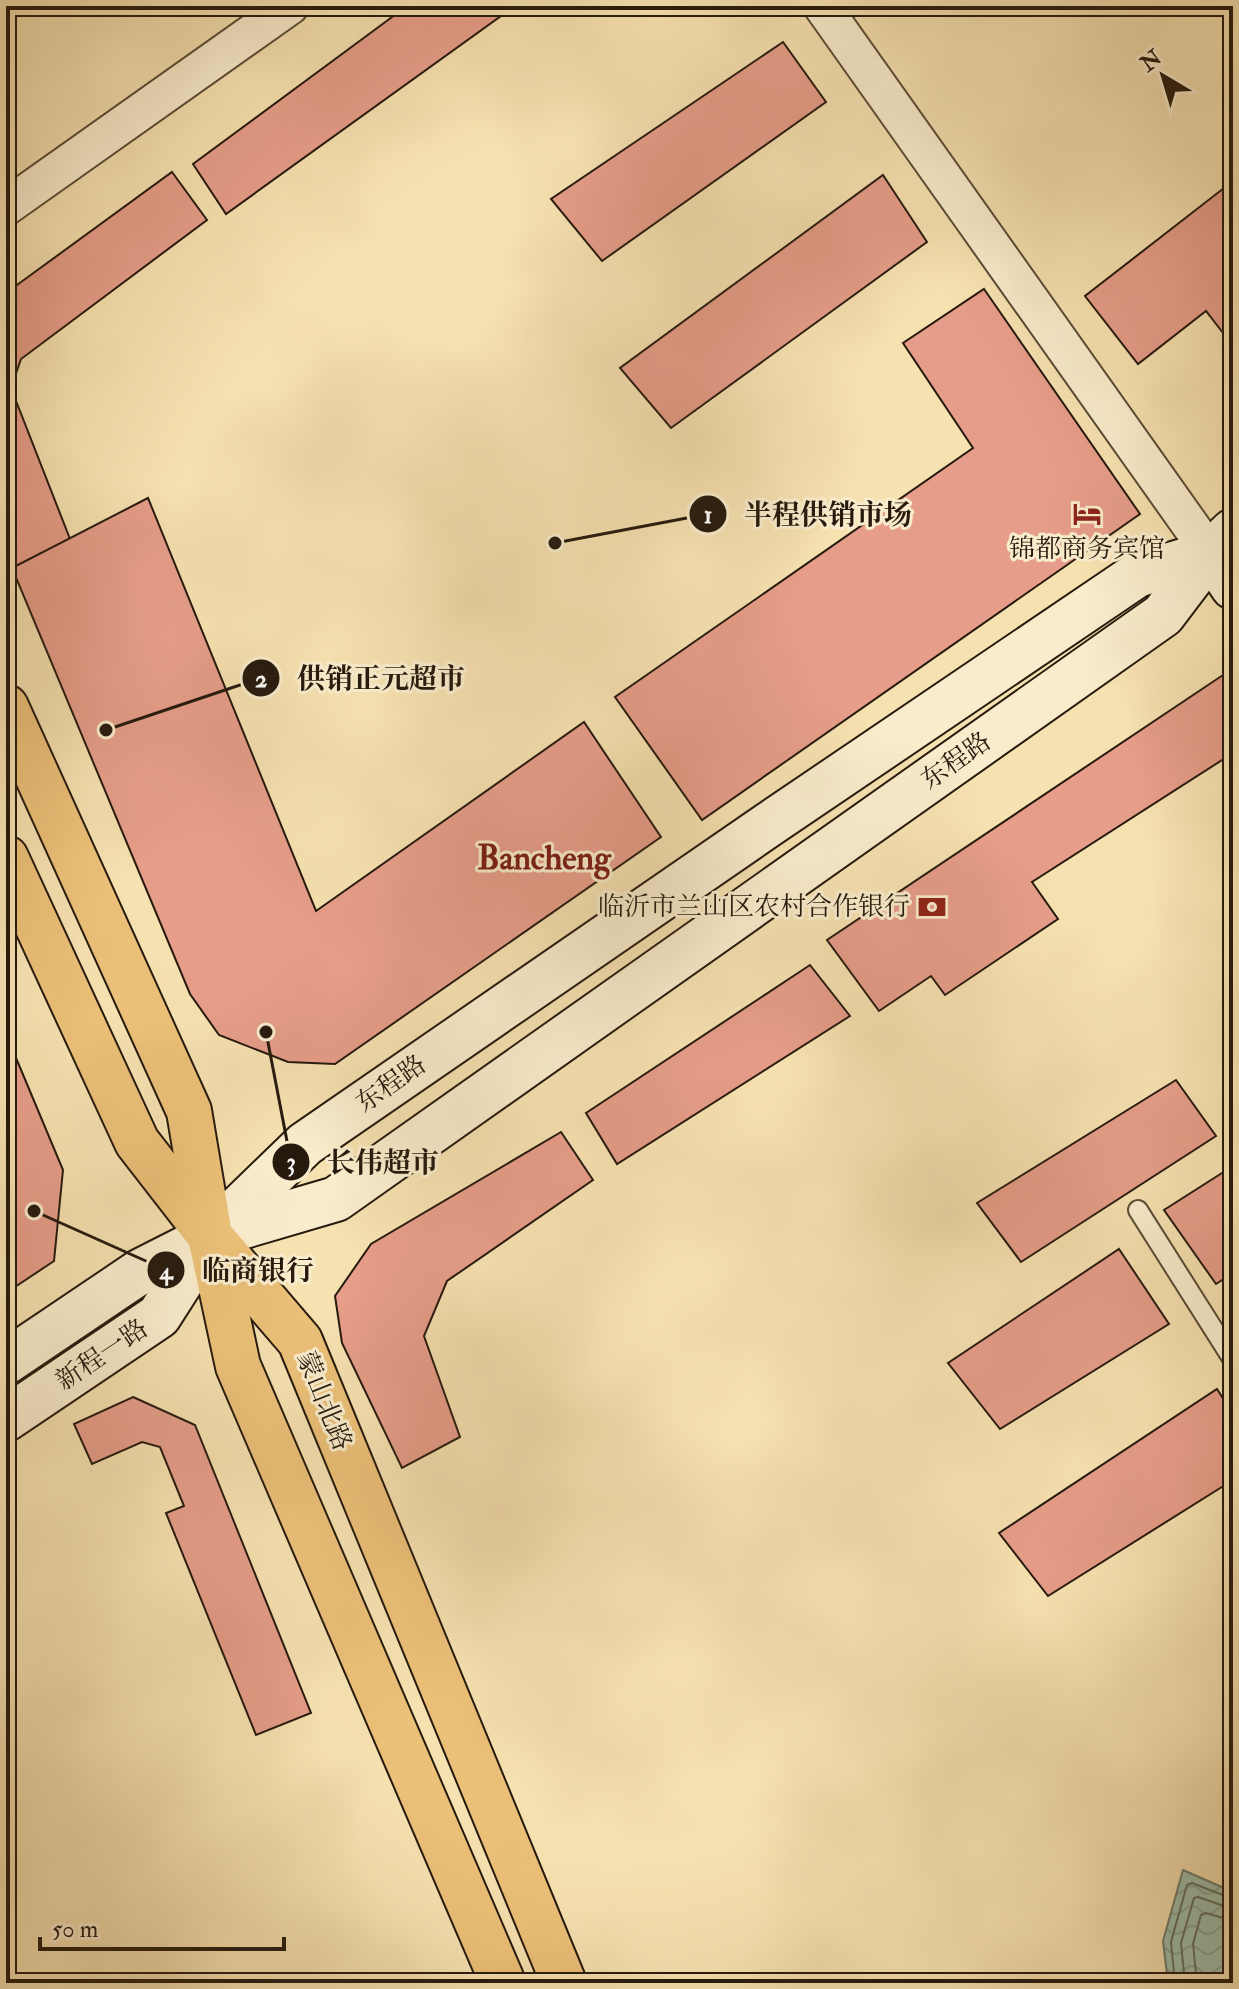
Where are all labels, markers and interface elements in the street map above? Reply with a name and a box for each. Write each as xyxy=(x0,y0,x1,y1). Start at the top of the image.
north arrow xyxy=(1123,36,1203,116)
text: N xyxy=(1134,44,1168,79)
callout: 半程供销市场 xyxy=(688,488,928,540)
text: 半程供销市场 xyxy=(744,498,912,533)
hotel icon: 锦都商务宾馆 xyxy=(1072,499,1102,529)
text: 1 xyxy=(704,500,712,531)
place label: 锦都商务宾馆 xyxy=(1009,533,1165,565)
callout: 供销正元超市 xyxy=(241,652,481,704)
text: 供销正元超市 xyxy=(297,662,465,697)
text: 2 xyxy=(255,664,267,695)
street label: 东程路 xyxy=(915,726,997,796)
district label: Bancheng xyxy=(477,837,612,880)
place label: 临沂市兰山区农村合作银行 xyxy=(598,891,910,923)
bank icon: 临沂市兰山区农村合作银行 xyxy=(917,892,947,922)
street label: 东程路 xyxy=(350,1049,432,1119)
callout: 长伟超市 xyxy=(271,1136,455,1188)
text: 长伟超市 xyxy=(327,1146,439,1181)
text: 3 xyxy=(286,1147,296,1178)
callout: 临商银行 xyxy=(146,1244,330,1296)
text: 临商银行 xyxy=(202,1254,314,1289)
text: 4 xyxy=(159,1256,175,1287)
street label: 新程一路 xyxy=(50,1313,154,1397)
street label: 蒙山北路 xyxy=(290,1347,358,1455)
scale bar xyxy=(40,1901,284,1951)
text: 50 m xyxy=(52,1914,99,1945)

